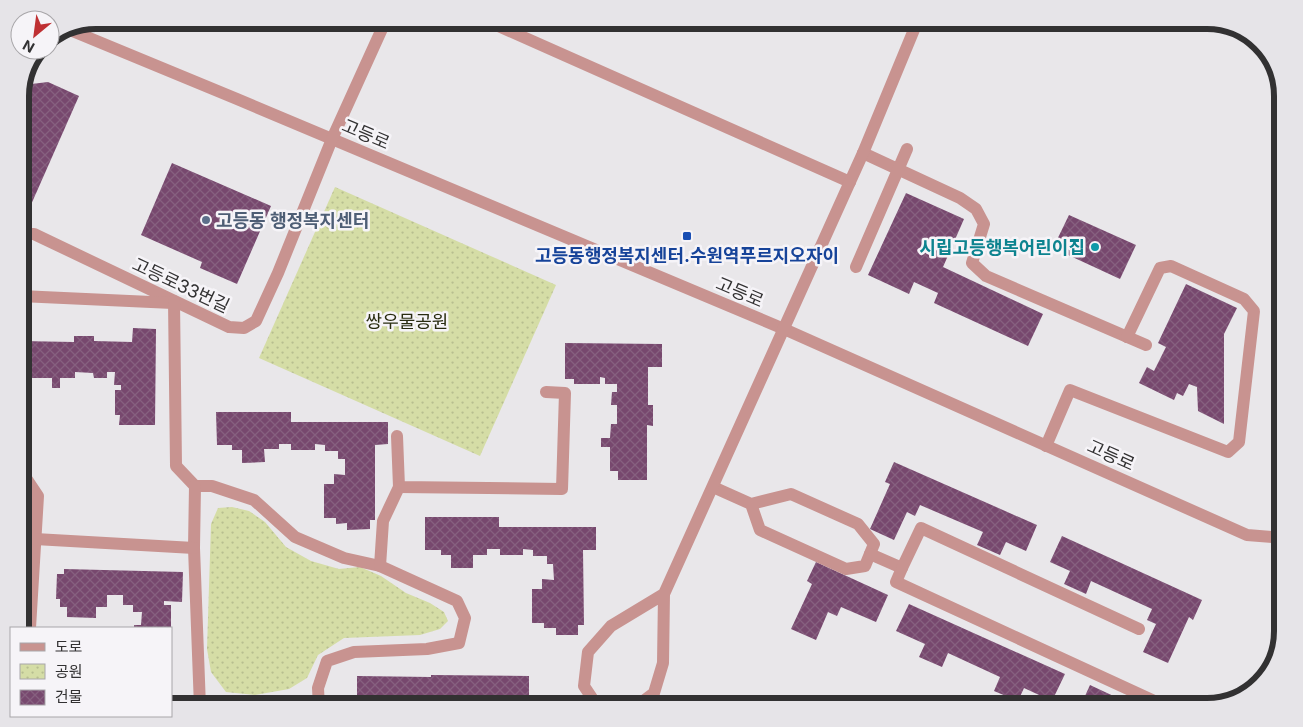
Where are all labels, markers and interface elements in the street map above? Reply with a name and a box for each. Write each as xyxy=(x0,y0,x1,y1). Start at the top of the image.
north arrow xyxy=(10,10,60,60)
text: N xyxy=(20,37,37,57)
street label: 고등로 xyxy=(339,115,393,153)
place label: 고등동 행정복지센터 xyxy=(216,210,369,231)
marker: 고등동 행정복지센터 xyxy=(200,214,212,226)
marker: 고등동행정복지센터.수원역푸르지오자이 xyxy=(681,230,693,242)
place label: 시립고등행복어린이집 xyxy=(919,237,1085,258)
marker: 시립고등행복어린이집 xyxy=(1089,241,1101,253)
place label: 고등동행정복지센터.수원역푸르지오자이 xyxy=(535,245,839,266)
street label: 고등로33번길 xyxy=(129,253,233,317)
street label: 고등로 xyxy=(713,273,767,311)
park label: 쌍우물공원 xyxy=(366,311,448,332)
street label: 고등로 xyxy=(1084,435,1138,475)
legend xyxy=(10,627,172,717)
text: 도로 xyxy=(55,637,83,656)
text: 공원 xyxy=(55,662,83,681)
text: 건물 xyxy=(55,687,83,706)

